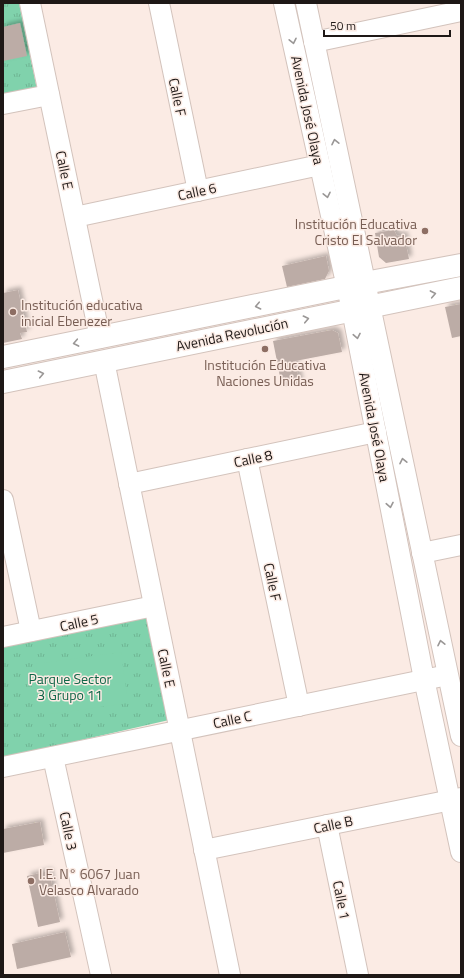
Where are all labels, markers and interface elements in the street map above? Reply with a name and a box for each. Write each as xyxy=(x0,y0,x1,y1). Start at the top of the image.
scale bar xyxy=(324,12,450,38)
text: 50 m xyxy=(330,16,356,35)
one-way arrow xyxy=(288,38,296,44)
street label: Avenida José Olaya xyxy=(286,54,330,166)
street label: Calle F xyxy=(164,76,192,118)
one-way arrow xyxy=(332,139,340,145)
street label: Calle E xyxy=(51,149,79,191)
street label: Calle 6 xyxy=(176,177,218,205)
one-way arrow xyxy=(322,192,330,199)
place label: Institución Educativa Cristo El Salvador xyxy=(295,213,417,250)
marker: Institución Educativa Cristo El Salvador xyxy=(420,226,430,236)
one-way arrow xyxy=(430,290,436,298)
place label: Institución educativa inicial Ebenezer xyxy=(21,294,143,331)
one-way arrow xyxy=(255,301,261,309)
marker: Institución educativa inicial Ebenezer xyxy=(8,307,18,317)
street label: Avenida Revolución xyxy=(174,312,290,356)
one-way arrow xyxy=(302,316,309,324)
one-way arrow xyxy=(352,333,361,339)
one-way arrow xyxy=(73,338,79,346)
marker: Institución Educativa Naciones Unidas xyxy=(260,344,270,354)
place label: Institución Educativa Naciones Unidas xyxy=(204,354,326,391)
one-way arrow xyxy=(38,371,44,379)
street label: Avenida José Olaya xyxy=(354,371,396,483)
street label: Calle 8 xyxy=(232,444,274,472)
one-way arrow xyxy=(399,458,407,464)
one-way arrow xyxy=(385,502,394,508)
street label: Calle F xyxy=(259,561,287,603)
street label: Calle 5 xyxy=(58,608,100,636)
one-way arrow xyxy=(438,640,446,646)
street label: Calle E xyxy=(153,647,181,689)
park label: Parque Sector 3 Grupo 11 xyxy=(29,668,112,705)
street label: Calle C xyxy=(211,705,254,733)
street label: Calle 3 xyxy=(55,810,83,852)
street label: Calle B xyxy=(311,810,355,838)
place label: I.E. N° 6067 Juan Velasco Alvarado xyxy=(39,863,140,900)
marker: I.E. N° 6067 Juan Velasco Alvarado xyxy=(26,876,36,886)
street label: Calle 1 xyxy=(328,879,356,921)

